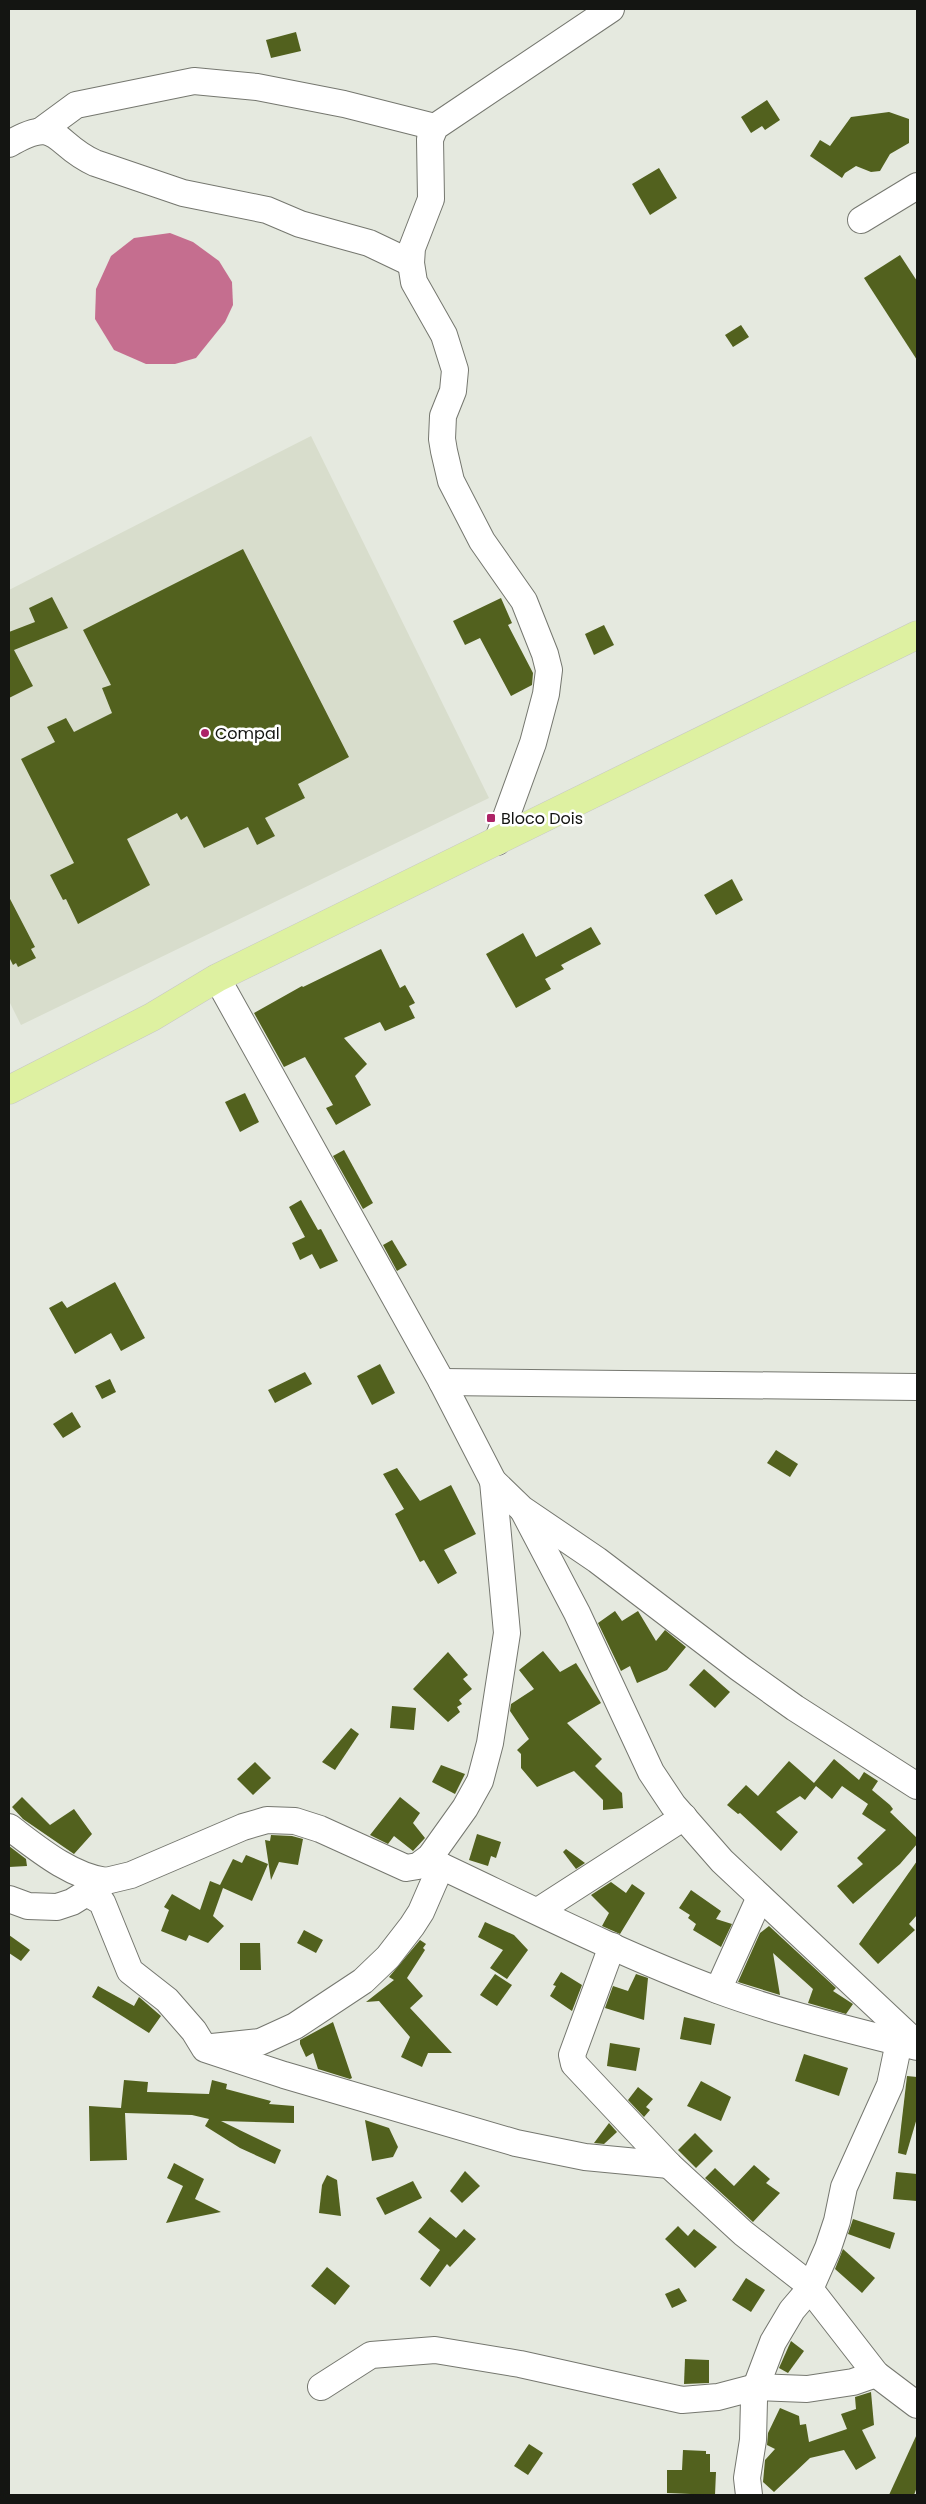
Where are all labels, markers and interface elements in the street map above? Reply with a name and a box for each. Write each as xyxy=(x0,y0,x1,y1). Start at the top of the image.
place label: Compal xyxy=(215,722,280,745)
marker: Compal xyxy=(199,727,211,739)
place label: Bloco Dois xyxy=(501,807,583,830)
marker: Bloco Dois xyxy=(485,812,497,824)

